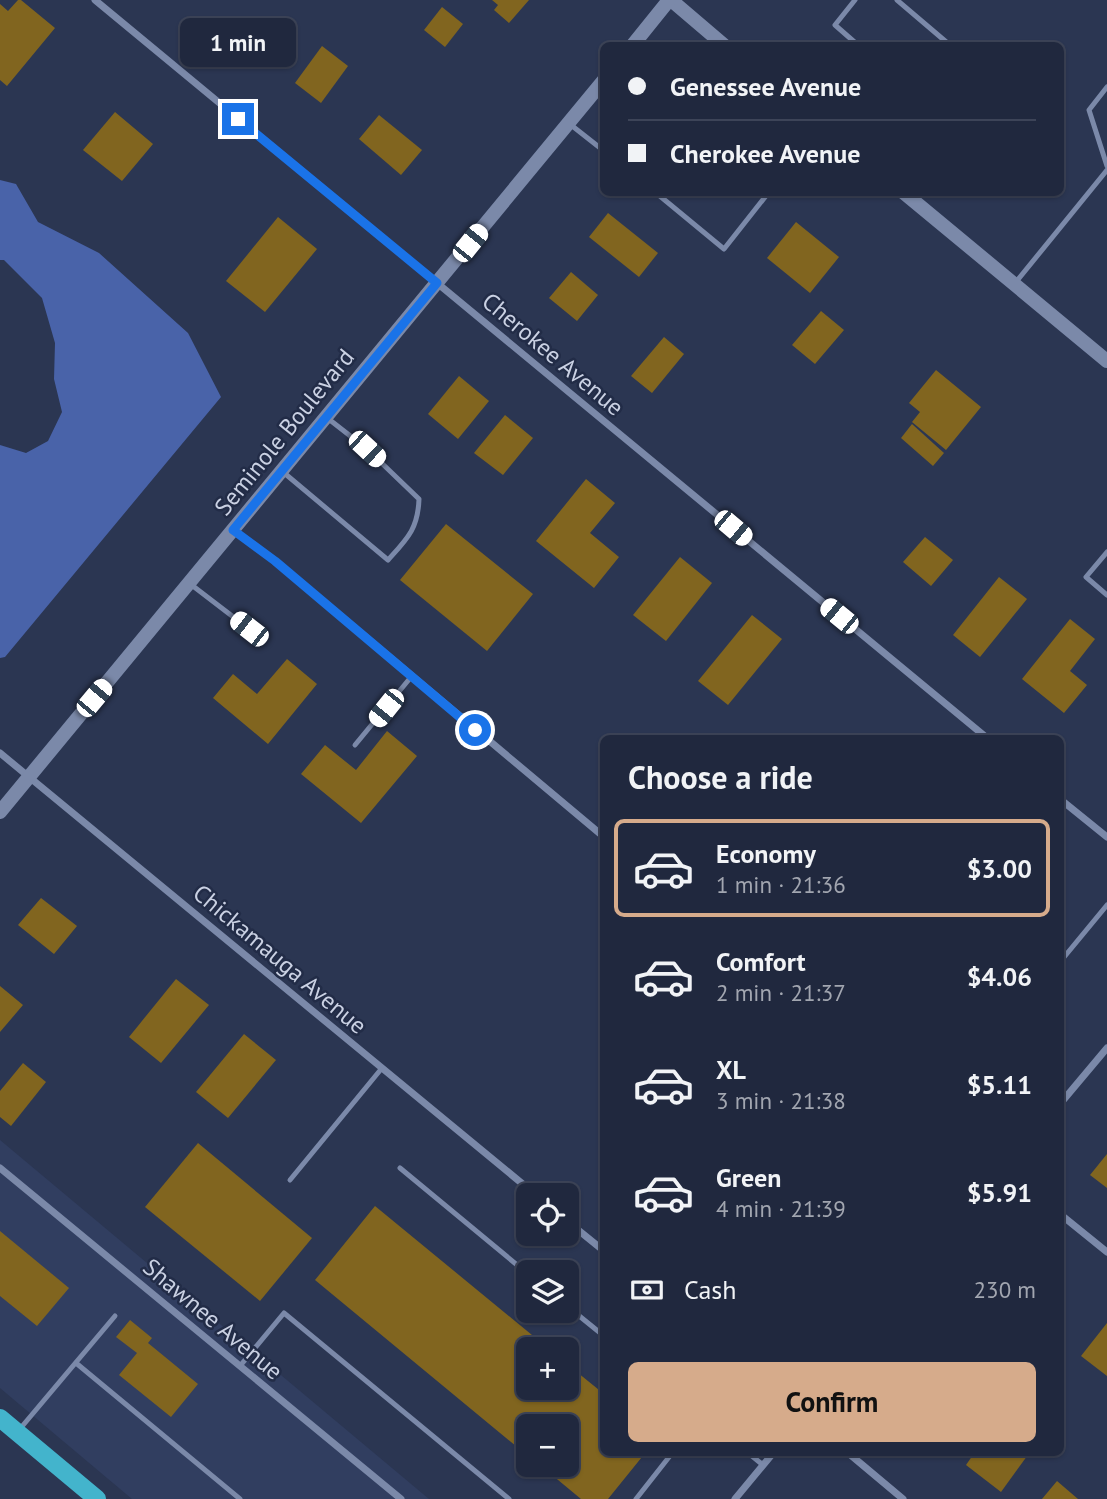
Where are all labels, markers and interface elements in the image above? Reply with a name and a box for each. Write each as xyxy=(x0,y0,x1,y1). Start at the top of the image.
callout: 1 min xyxy=(180,18,296,66)
text: 1 min xyxy=(210,28,266,57)
text: Genessee Avenue xyxy=(670,70,861,103)
route end xyxy=(222,103,254,135)
text: Cherokee Avenue xyxy=(670,137,860,170)
car xyxy=(449,220,492,266)
street label: Cherokee Avenue xyxy=(476,286,630,422)
street label: Seminole Boulevard xyxy=(207,342,361,522)
car xyxy=(345,427,390,471)
car xyxy=(711,506,756,550)
car xyxy=(817,595,862,637)
car xyxy=(226,608,273,650)
car xyxy=(73,675,116,721)
car xyxy=(365,685,408,731)
route start xyxy=(459,714,491,746)
text: Choose a ride xyxy=(628,756,813,798)
icon: car xyxy=(632,837,695,900)
text: Economy xyxy=(716,837,816,870)
text: $3.00 xyxy=(967,852,1032,885)
text: 1 min · 21:36 xyxy=(716,870,846,899)
street label: Chickamauga Avenue xyxy=(187,877,373,1041)
icon: car xyxy=(632,945,695,1008)
text: Comfort xyxy=(716,945,806,978)
text: $4.06 xyxy=(967,960,1032,993)
text: 2 min · 21:37 xyxy=(716,978,846,1007)
icon: car xyxy=(632,1053,695,1116)
text: XL xyxy=(716,1053,746,1086)
text: $5.11 xyxy=(967,1068,1032,1101)
text: 3 min · 21:38 xyxy=(716,1086,846,1115)
icon: car xyxy=(632,1161,695,1224)
text: Green xyxy=(716,1161,781,1194)
text: $5.91 xyxy=(967,1176,1032,1209)
map controls xyxy=(516,1183,579,1477)
button: locate xyxy=(516,1183,579,1246)
text: 4 min · 21:39 xyxy=(716,1194,846,1223)
street label: Shawnee Avenue xyxy=(137,1251,289,1387)
button: layers xyxy=(516,1260,579,1323)
icon: cash xyxy=(628,1271,666,1309)
text: Cash xyxy=(684,1273,736,1306)
text: 230 m xyxy=(974,1275,1036,1304)
button: + xyxy=(516,1337,579,1400)
button: Confirm xyxy=(628,1362,1036,1442)
button: − xyxy=(516,1414,579,1477)

